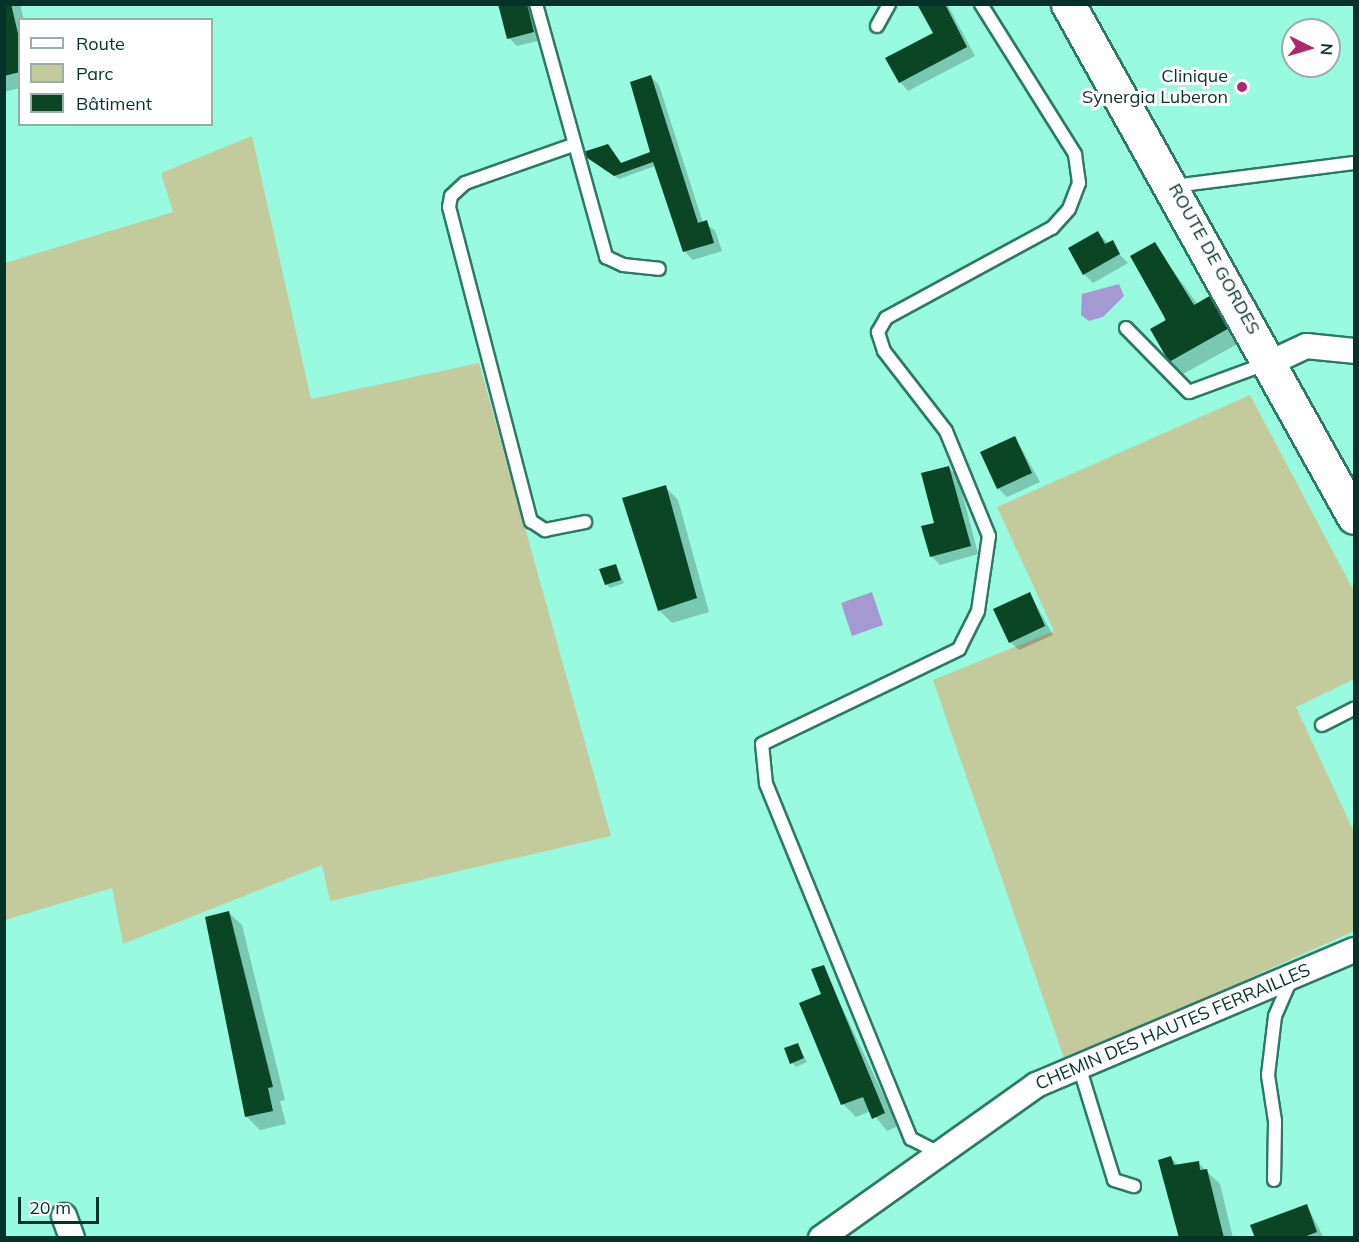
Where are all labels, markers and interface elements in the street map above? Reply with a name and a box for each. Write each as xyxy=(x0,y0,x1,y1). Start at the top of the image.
legend xyxy=(18,18,213,126)
north arrow xyxy=(1281,18,1341,78)
text: Route xyxy=(76,32,125,55)
text: N xyxy=(1316,42,1337,56)
text: Parc xyxy=(76,62,113,85)
place label: Clinique Synergia Luberon xyxy=(1082,66,1228,109)
marker: Clinique Synergia Luberon xyxy=(1233,78,1251,96)
text: Bâtiment xyxy=(76,92,152,115)
street label: ROUTE DE GORDES xyxy=(1164,180,1264,338)
street label: CHEMIN DES HAUTES FERRAILLES xyxy=(1032,959,1314,1095)
scale bar xyxy=(21,1185,102,1223)
text: 20 m xyxy=(29,1196,71,1219)

